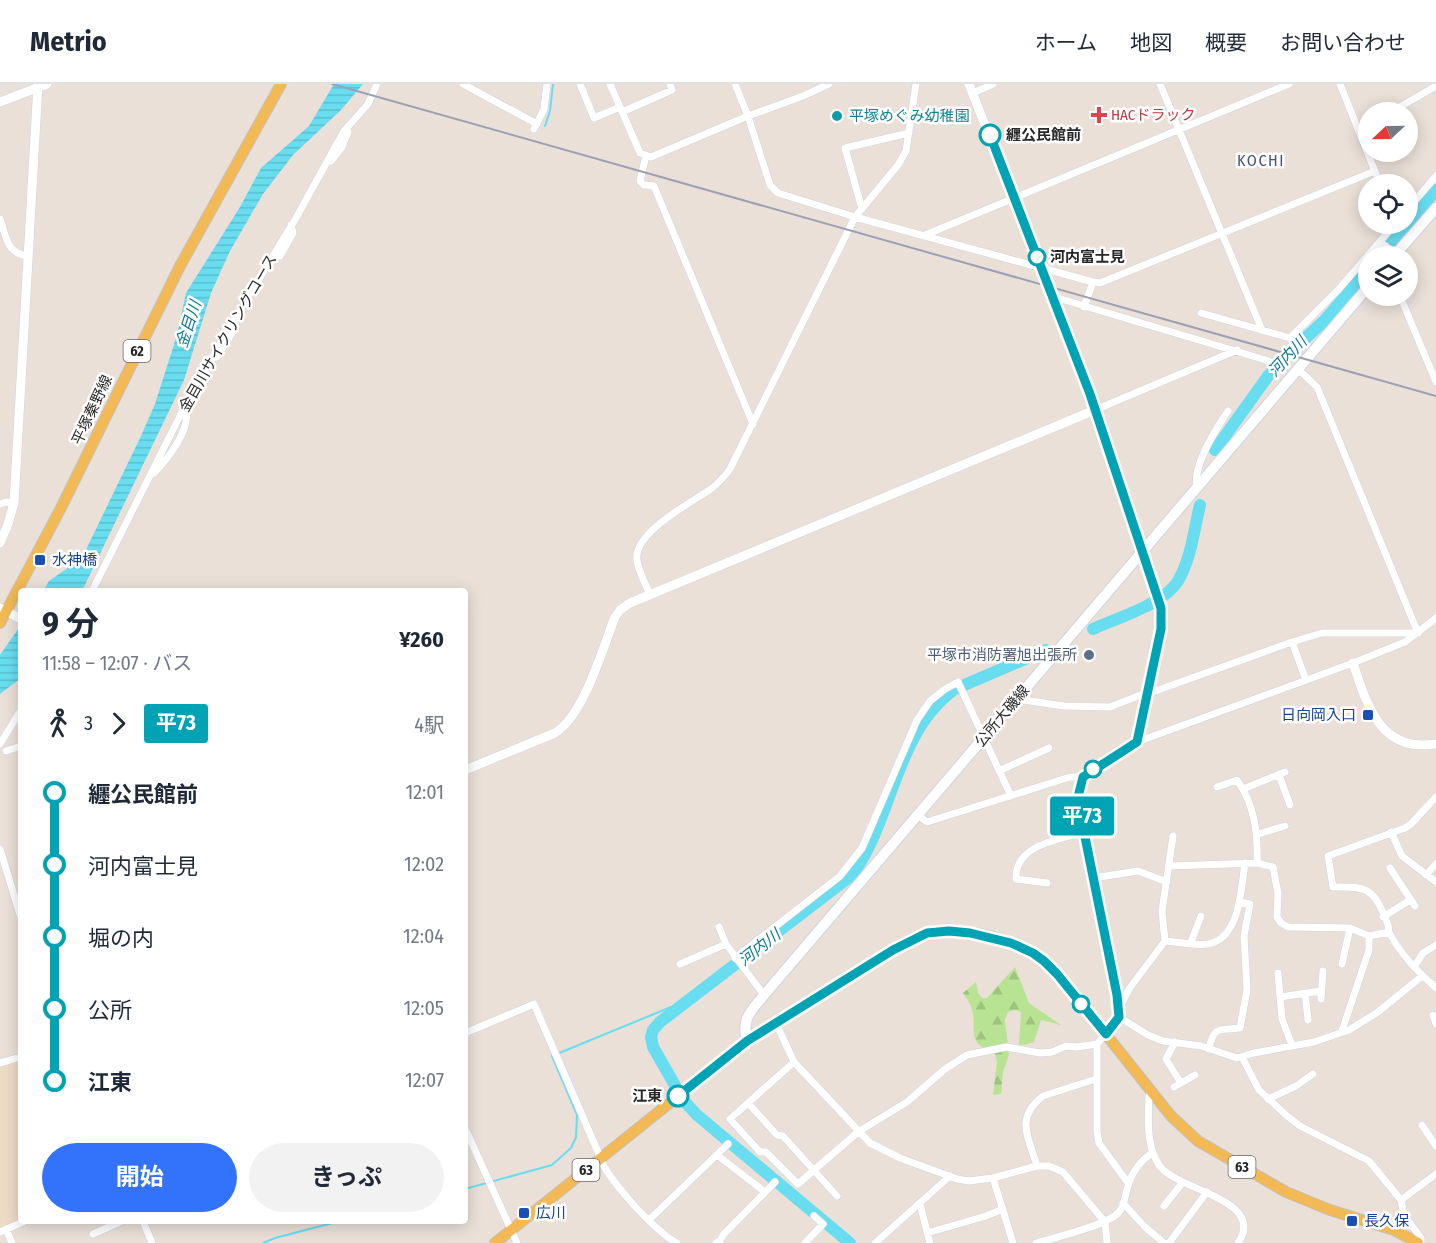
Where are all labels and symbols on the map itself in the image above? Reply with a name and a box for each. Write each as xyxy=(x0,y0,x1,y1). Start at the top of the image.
north arrow xyxy=(1358,102,1418,162)
place label: HACドラック xyxy=(1111,106,1195,124)
place label: 平塚めぐみ幼稚園 xyxy=(849,107,969,125)
marker: HACドラック xyxy=(1092,108,1106,122)
marker: 平塚めぐみ幼稚園 xyxy=(830,109,844,123)
marker: 纒公民館前 xyxy=(979,124,1001,146)
place label: 纒公民館前 xyxy=(1006,126,1081,144)
district label: KOCHI xyxy=(1237,151,1285,170)
marker: 河内富士見 xyxy=(1028,248,1046,266)
place label: 河内富士見 xyxy=(1050,248,1125,266)
street label: 金目川サイクリングコース xyxy=(175,251,281,415)
water label: 金目川 xyxy=(172,296,206,350)
water label: 河内川 xyxy=(1264,331,1312,380)
road number: 62 xyxy=(124,340,150,362)
street label: 平塚秦野線 xyxy=(68,372,116,448)
place label: 水神橋 xyxy=(52,551,97,569)
marker: 水神橋 xyxy=(33,553,47,567)
place label: 平塚市消防署旭出張所 xyxy=(927,646,1077,664)
marker: 平塚市消防署旭出張所 xyxy=(1082,648,1096,662)
street label: 公所大磯線 xyxy=(971,681,1033,751)
place label: 日向岡入口 xyxy=(1281,706,1356,724)
marker: 日向岡入口 xyxy=(1361,708,1375,722)
unlabelled marker xyxy=(1084,760,1102,778)
line badge: 平73 xyxy=(1048,796,1116,836)
water label: 河内川 xyxy=(735,924,786,970)
unlabelled marker xyxy=(1072,995,1090,1013)
marker: 江東 xyxy=(667,1085,689,1107)
place label: 江東 xyxy=(632,1087,662,1105)
road number: 63 xyxy=(1228,1156,1256,1178)
road number: 63 xyxy=(572,1159,600,1181)
place label: 広川 xyxy=(536,1204,566,1222)
marker: 広川 xyxy=(517,1206,531,1220)
place label: 長久保 xyxy=(1364,1212,1409,1230)
marker: 長久保 xyxy=(1345,1214,1359,1228)

